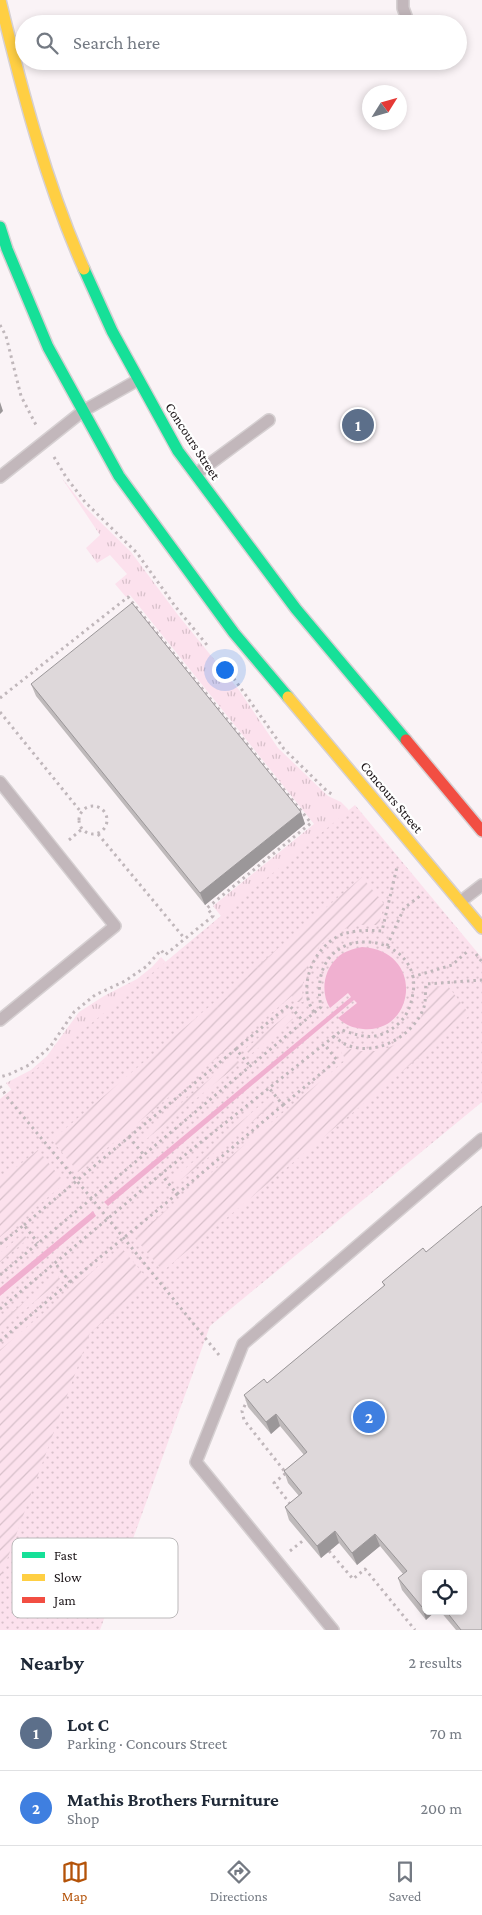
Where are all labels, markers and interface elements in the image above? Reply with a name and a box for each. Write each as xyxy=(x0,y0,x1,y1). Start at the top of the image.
search box xyxy=(15,15,467,70)
icon: search xyxy=(33,29,61,57)
text: Search here xyxy=(73,32,160,53)
north arrow xyxy=(362,85,407,130)
street label: Concours Street xyxy=(162,399,224,483)
pin: 1 xyxy=(342,406,374,444)
your location xyxy=(212,657,238,683)
street label: Concours Street xyxy=(357,758,427,836)
pin: 2 xyxy=(353,1398,385,1436)
legend xyxy=(12,1538,178,1618)
text: Fast xyxy=(54,1547,78,1563)
text: Slow xyxy=(54,1569,82,1585)
map controls xyxy=(422,1570,467,1615)
button: locate xyxy=(422,1570,467,1615)
text: Jam xyxy=(52,1592,76,1608)
text: Nearby xyxy=(20,1651,84,1675)
text: 2 results xyxy=(409,1654,462,1671)
text: Lot C xyxy=(67,1714,109,1735)
text: 1 xyxy=(33,1725,39,1742)
text: 70 m xyxy=(430,1725,462,1742)
text: Parking · Concours Street xyxy=(67,1735,227,1752)
text: Mathis Brothers Furniture xyxy=(67,1789,279,1810)
text: 2 xyxy=(32,1800,40,1817)
text: 200 m xyxy=(420,1800,462,1817)
text: Shop xyxy=(67,1810,99,1827)
tab: Map xyxy=(61,1858,89,1904)
tab: Directions xyxy=(210,1858,268,1904)
tab: Saved xyxy=(389,1858,421,1904)

